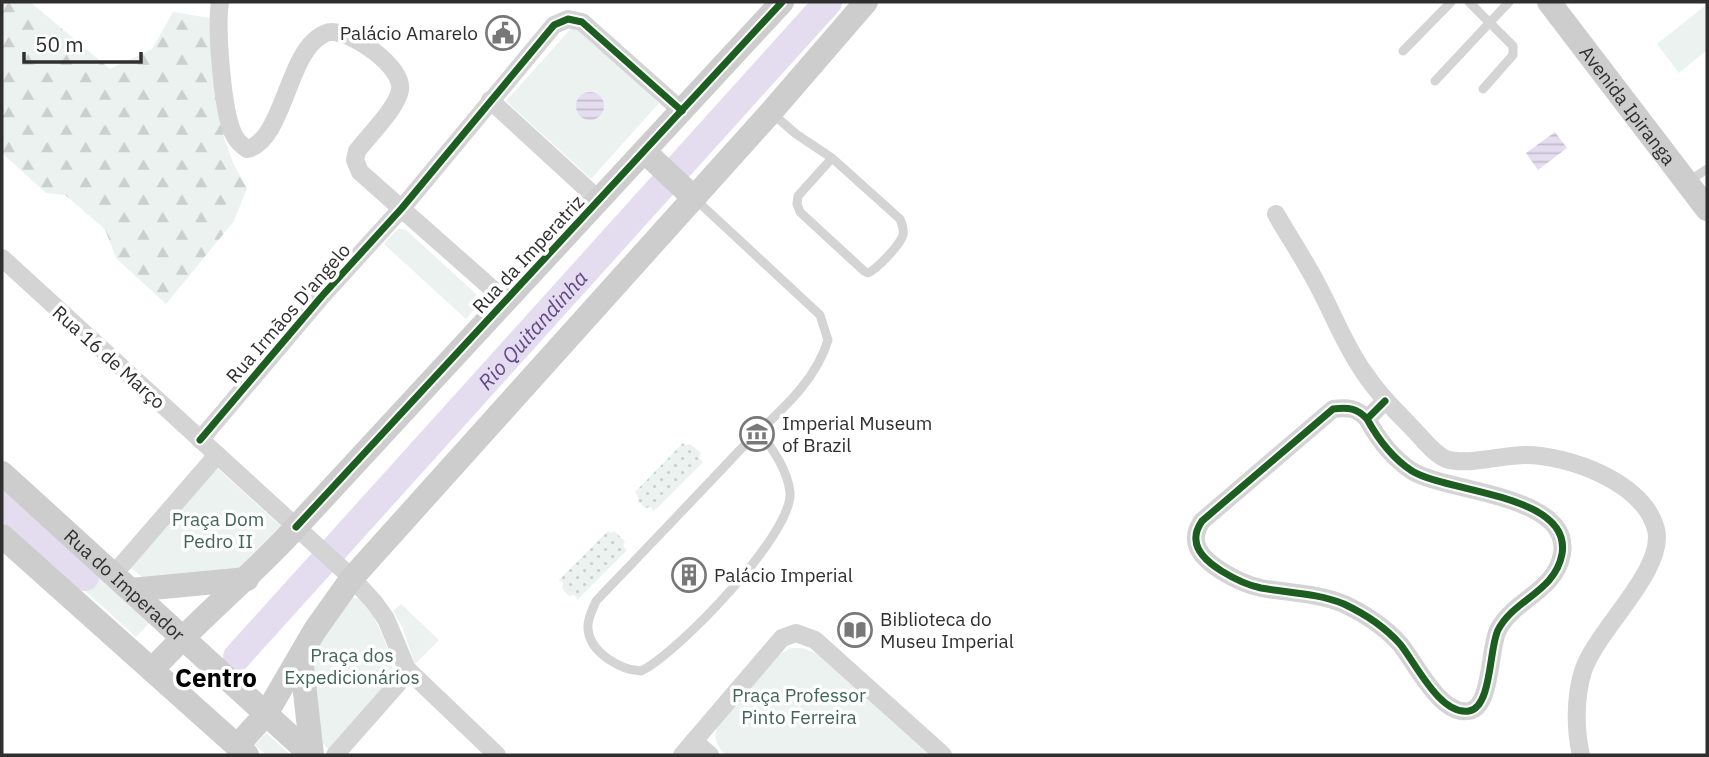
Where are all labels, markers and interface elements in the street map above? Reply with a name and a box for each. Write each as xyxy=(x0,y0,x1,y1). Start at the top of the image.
public building icon: Palácio Amarelo xyxy=(484,14,522,52)
scale bar xyxy=(24,21,142,65)
place label: Palácio Amarelo xyxy=(340,21,478,45)
text: 50 m xyxy=(35,30,84,58)
street label: Avenida Ipiranga xyxy=(1575,41,1681,170)
street label: Rua da Imperatriz xyxy=(467,190,589,318)
street label: Rua Irmãos D'angelo xyxy=(221,238,355,388)
water label: Rio Quitandinha xyxy=(471,264,594,395)
street label: Rua 16 de Março xyxy=(48,300,170,414)
place label: Imperial Museum of Brazil xyxy=(782,411,932,457)
museum icon: Imperial Museum of Brazil xyxy=(738,415,776,453)
park label: Praça Dom Pedro II xyxy=(172,507,264,553)
street label: Rua do Imperador xyxy=(59,524,190,646)
building icon: Palácio Imperial xyxy=(670,556,708,594)
place label: Palácio Imperial xyxy=(714,563,853,587)
place label: Biblioteca do Museu Imperial xyxy=(880,607,1014,653)
library icon: Biblioteca do Museu Imperial xyxy=(836,611,874,649)
park label: Praça dos Expedicionários xyxy=(284,643,420,689)
district label: Centro xyxy=(175,660,257,694)
park label: Praça Professor Pinto Ferreira xyxy=(732,683,866,729)

